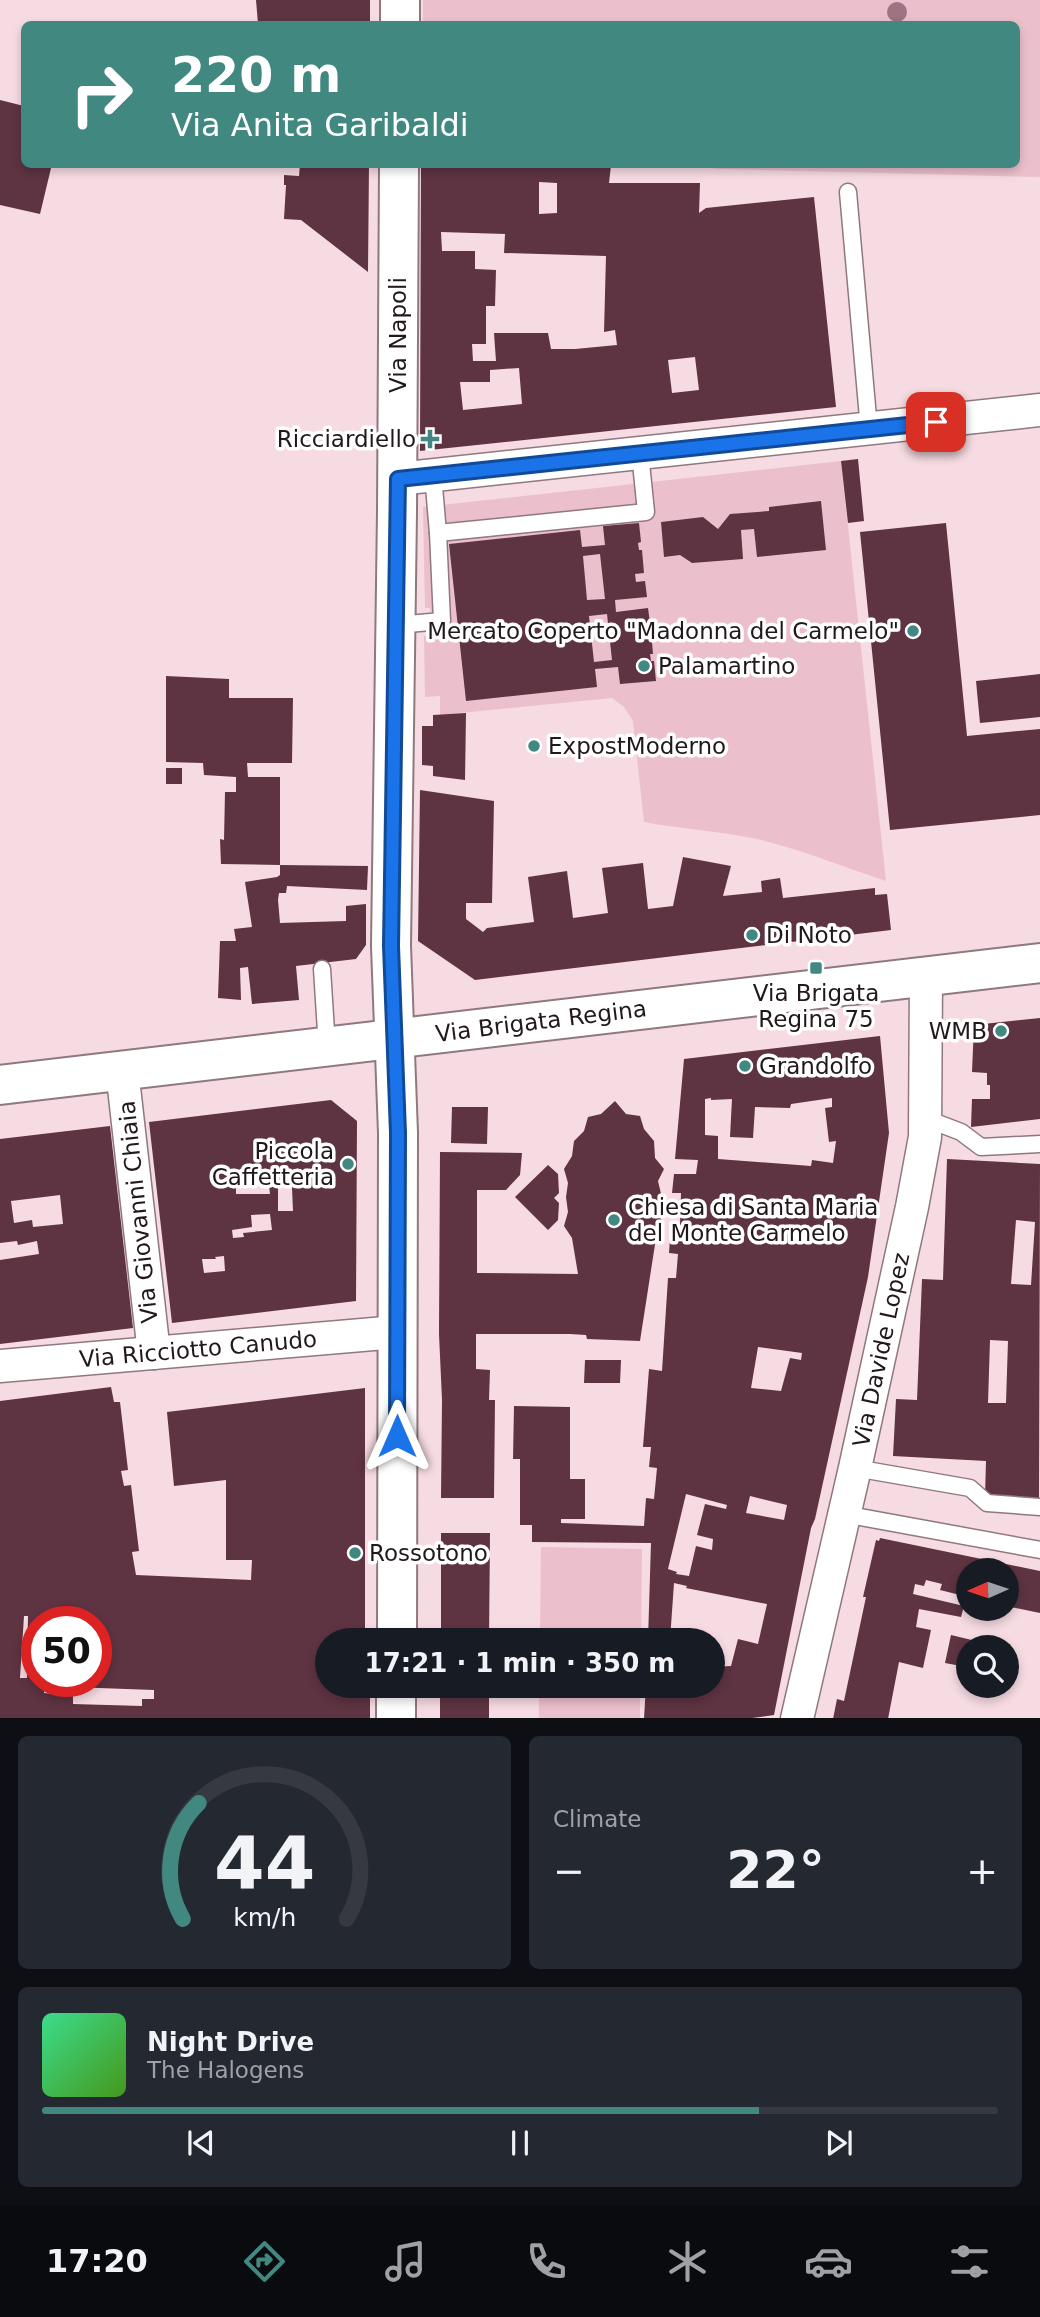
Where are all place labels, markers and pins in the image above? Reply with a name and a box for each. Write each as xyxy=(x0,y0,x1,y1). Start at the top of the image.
pin xyxy=(906,392,966,452)
place label: Ricciardiello xyxy=(277,426,416,452)
marker: Ricciardiello xyxy=(422,431,438,447)
place label: Mercato Coperto "Madonna del Carmelo" xyxy=(427,618,899,644)
marker: Mercato Coperto "Madonna del Carmelo" xyxy=(905,623,921,639)
place label: Palamartino xyxy=(658,653,795,679)
marker: Palamartino xyxy=(636,658,652,674)
place label: ExpostModerno xyxy=(548,733,726,759)
marker: ExpostModerno xyxy=(526,738,542,754)
place label: Di Noto xyxy=(766,922,852,948)
marker: Di Noto xyxy=(744,927,760,943)
marker: Via Brigata Regina 75 xyxy=(808,960,824,976)
place label: Via Brigata Regina 75 xyxy=(753,980,879,1032)
place label: WMB xyxy=(929,1018,987,1044)
marker: WMB xyxy=(993,1023,1009,1039)
place label: Grandolfo xyxy=(759,1053,872,1079)
marker: Grandolfo xyxy=(737,1058,753,1074)
place label: Piccola Caffetteria xyxy=(212,1138,334,1190)
marker: Piccola Caffetteria xyxy=(340,1156,356,1172)
place label: Chiesa di Santa Maria del Monte Carmelo xyxy=(628,1194,878,1246)
marker: Chiesa di Santa Maria del Monte Carmelo xyxy=(606,1212,622,1228)
place label: Rossotono xyxy=(369,1540,488,1566)
marker: Rossotono xyxy=(347,1545,363,1561)

